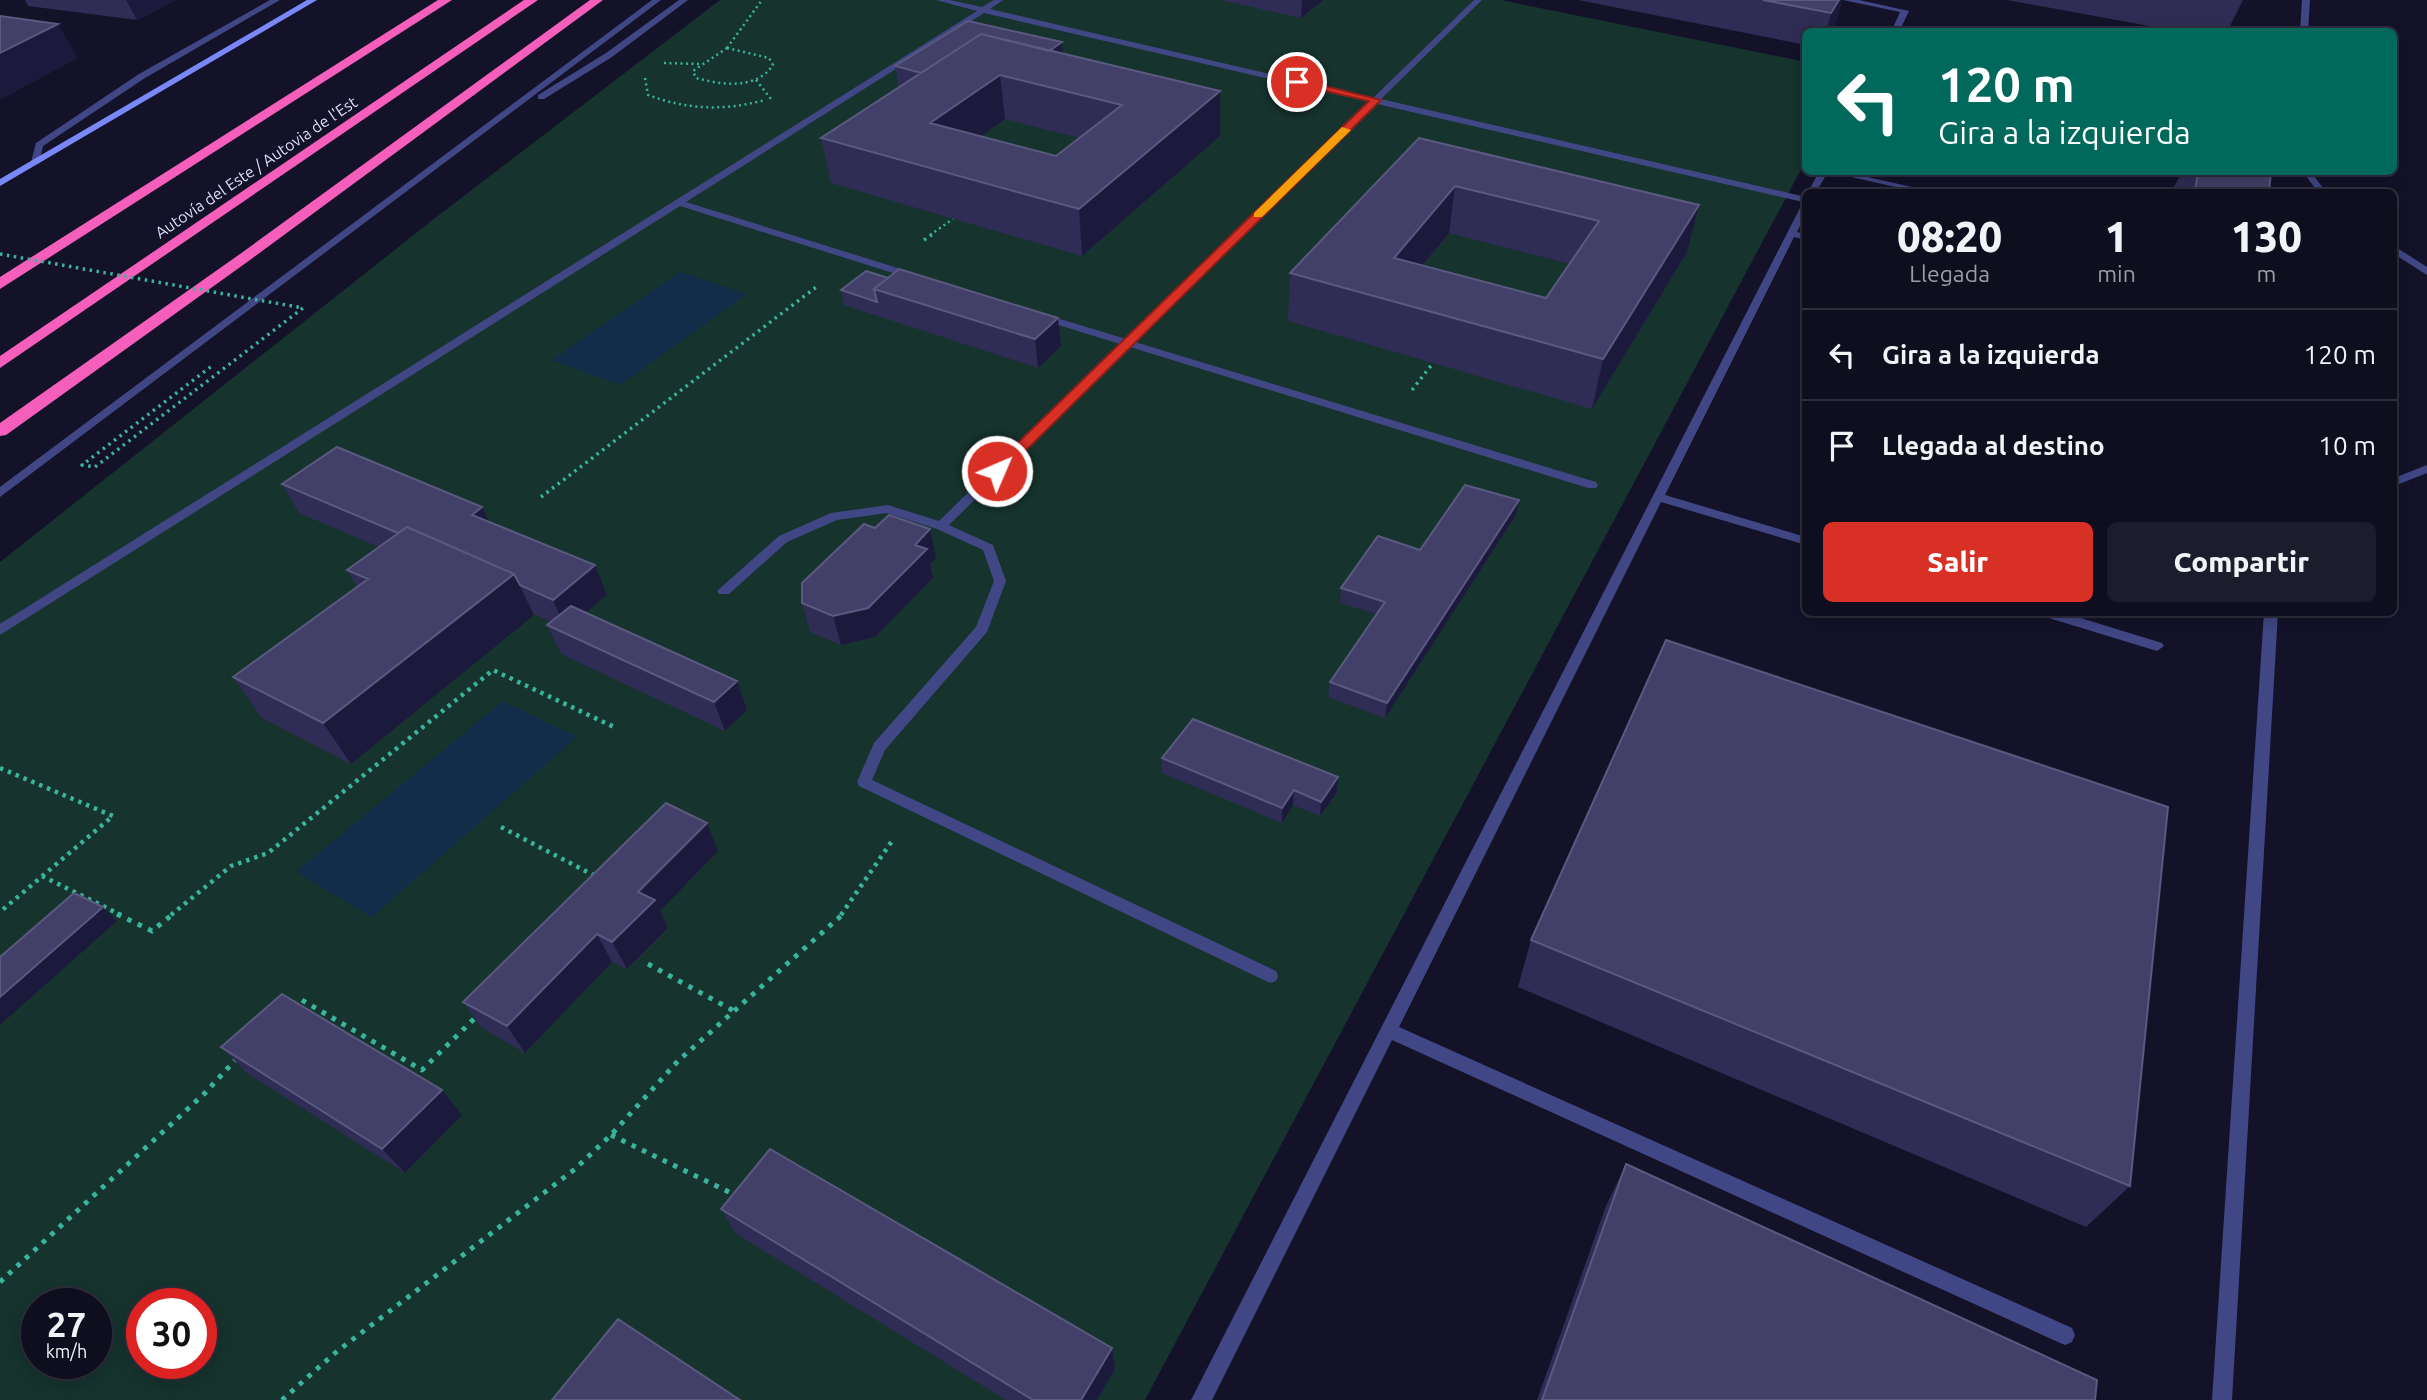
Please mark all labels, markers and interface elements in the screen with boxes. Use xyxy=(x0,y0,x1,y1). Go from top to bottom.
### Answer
pin xyxy=(1267,52,1327,112)
icon: left xyxy=(1823,56,1914,147)
text: 120 m xyxy=(1938,56,2075,111)
icon: arrive xyxy=(1278,63,1316,101)
street label: Autovía del Este / Autovia de l'Est xyxy=(152,92,361,242)
text: Gira a la izquierda xyxy=(1938,114,2191,150)
text: 08:20 xyxy=(1897,213,2002,260)
text: 1 xyxy=(2105,213,2128,260)
text: 130 xyxy=(2231,213,2302,260)
text: Llegada xyxy=(1909,261,1990,286)
text: min xyxy=(2097,261,2136,286)
text: m xyxy=(2256,261,2276,286)
icon: left xyxy=(1823,336,1861,374)
text: Gira a la izquierda xyxy=(1882,340,2100,369)
text: 120 m xyxy=(2304,340,2376,369)
icon: arrive xyxy=(1823,427,1861,465)
text: Llegada al destino xyxy=(1882,431,2105,460)
text: 10 m xyxy=(2318,431,2376,460)
position arrow xyxy=(960,434,1034,508)
button: Salir xyxy=(1823,522,2093,602)
button: Compartir xyxy=(2107,522,2376,602)
speed limit sign: 30 xyxy=(126,1288,217,1379)
text: 27 xyxy=(47,1304,86,1344)
text: km/h xyxy=(46,1341,87,1361)

